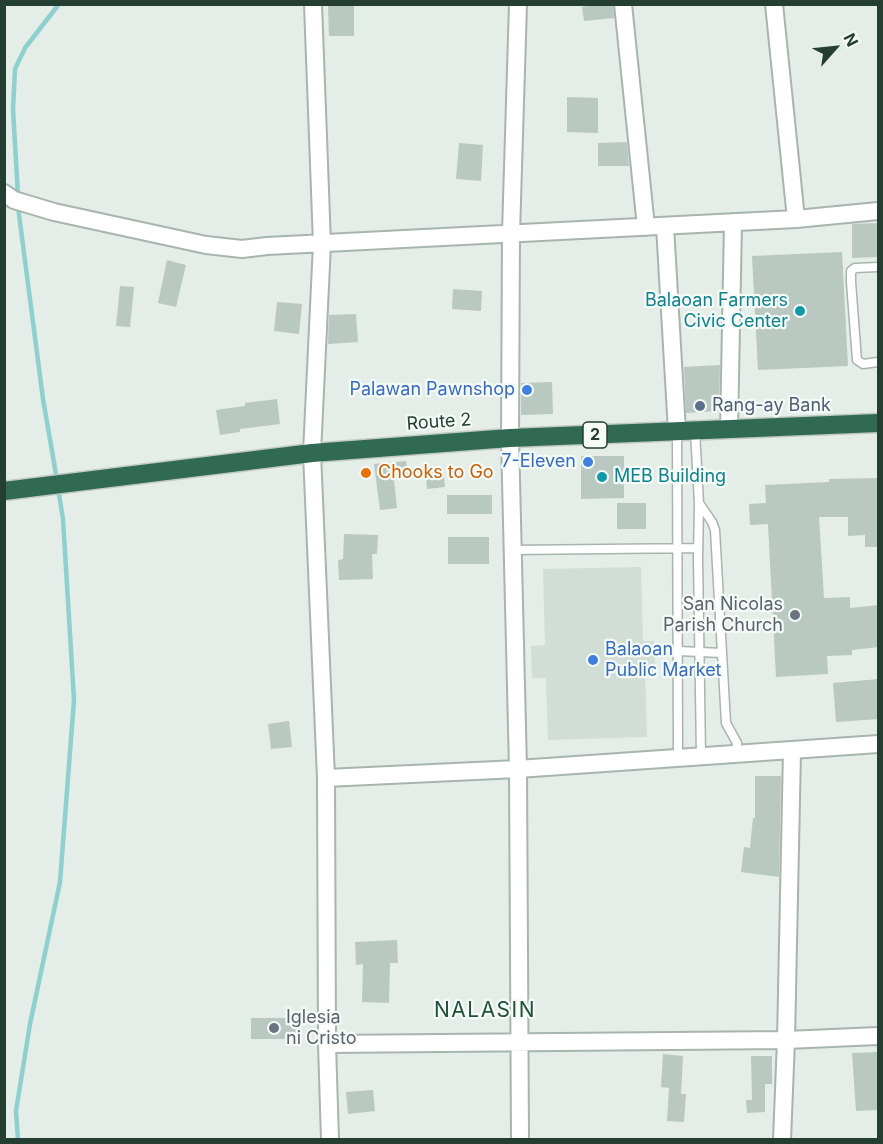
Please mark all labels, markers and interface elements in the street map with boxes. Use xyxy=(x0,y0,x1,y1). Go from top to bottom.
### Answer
north arrow xyxy=(805,18,865,78)
text: N xyxy=(839,30,863,50)
place label: Balaoan Farmers Civic Center xyxy=(645,290,788,332)
marker: Balaoan Farmers Civic Center xyxy=(793,304,807,318)
place label: Palawan Pawnshop xyxy=(349,379,515,401)
marker: Palawan Pawnshop xyxy=(520,383,534,397)
place label: Rang-ay Bank xyxy=(712,395,831,417)
marker: Rang-ay Bank xyxy=(693,399,707,413)
street label: Route 2 xyxy=(406,409,472,435)
road number: 2 xyxy=(583,422,607,448)
place label: 7-Eleven xyxy=(501,451,576,473)
marker: 7-Eleven xyxy=(581,455,595,469)
place label: Chooks to Go xyxy=(378,462,494,484)
marker: Chooks to Go xyxy=(359,466,373,480)
place label: MEB Building xyxy=(614,466,726,488)
marker: MEB Building xyxy=(595,470,609,484)
place label: San Nicolas Parish Church xyxy=(663,594,783,636)
marker: San Nicolas Parish Church xyxy=(788,608,802,622)
place label: Balaoan Public Market xyxy=(605,639,722,682)
marker: Balaoan Public Market xyxy=(586,653,600,667)
district label: NALASIN xyxy=(434,998,536,1024)
place label: Iglesia ni Cristo xyxy=(286,1007,357,1050)
marker: Iglesia ni Cristo xyxy=(267,1021,281,1035)

